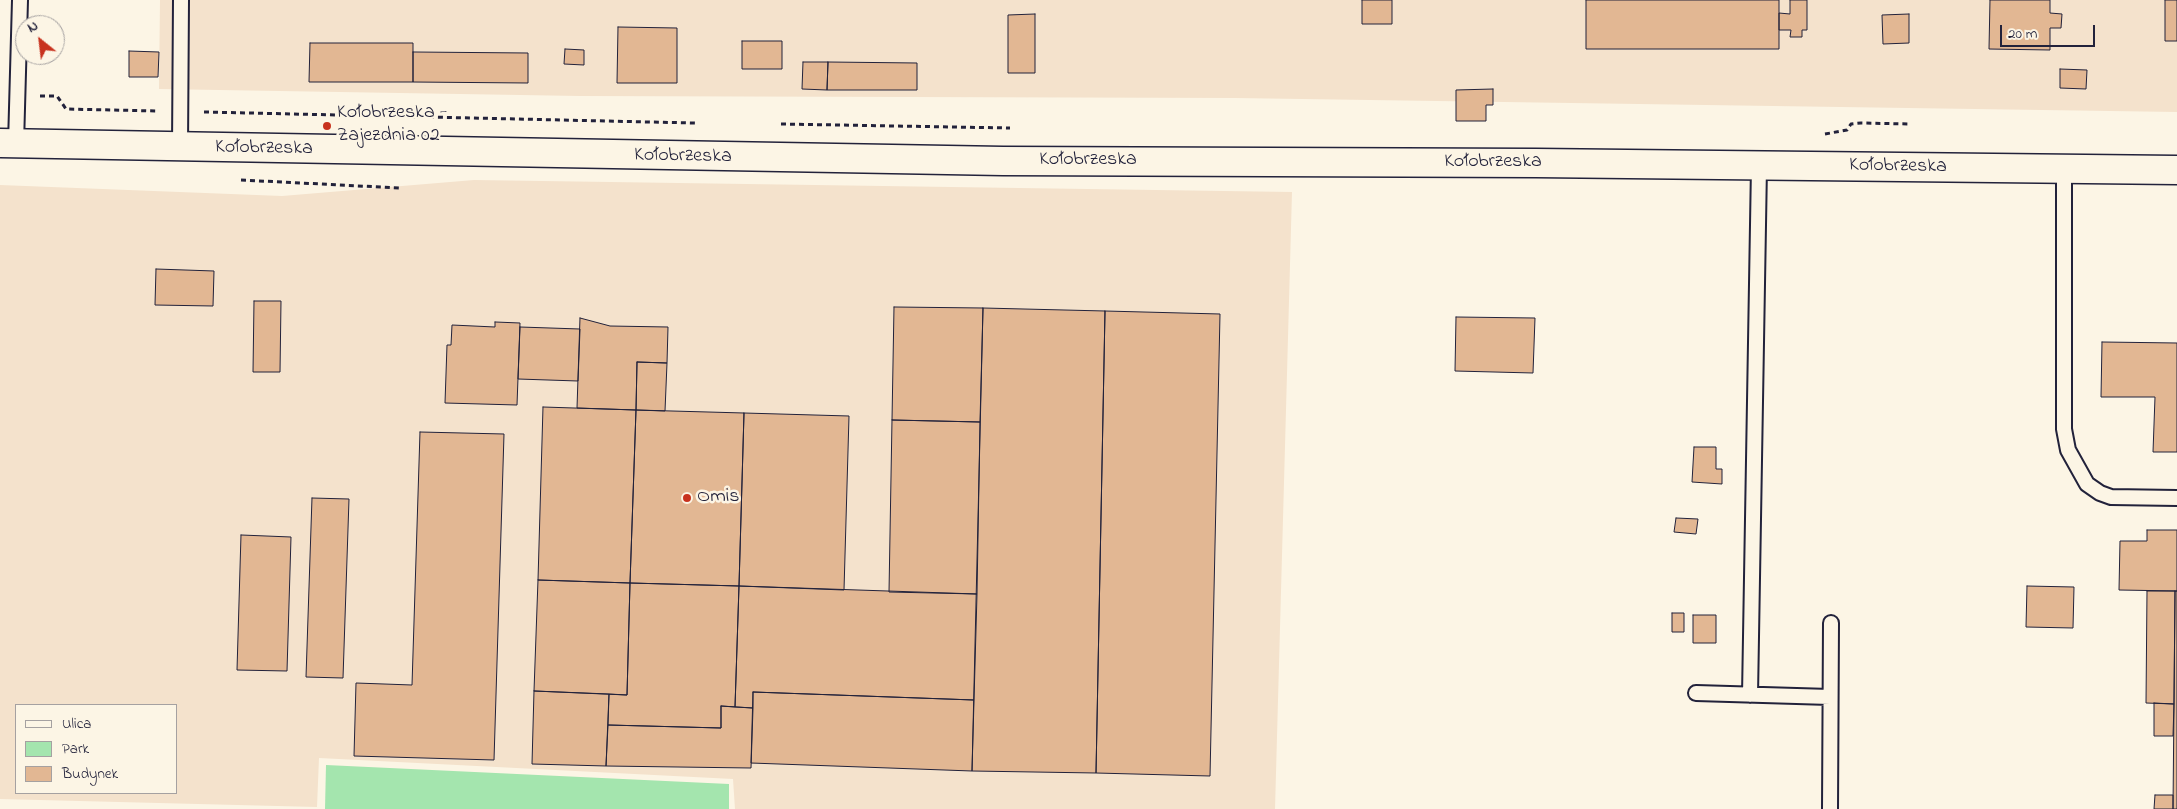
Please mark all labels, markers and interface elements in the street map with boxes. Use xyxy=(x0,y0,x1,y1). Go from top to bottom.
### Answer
north arrow xyxy=(15,15,65,65)
scale bar xyxy=(2002,15,2097,47)
text: N xyxy=(24,16,42,39)
text: 20 m xyxy=(2008,23,2037,45)
place label: Kołobrzeska - Zajezdnia 02 xyxy=(337,102,447,149)
marker: Kołobrzeska - Zajezdnia 02 xyxy=(321,120,333,132)
street label: Kołobrzeska xyxy=(215,136,313,162)
street label: Kołobrzeska xyxy=(634,144,732,170)
street label: Kołobrzeska xyxy=(1039,149,1137,173)
street label: Kołobrzeska xyxy=(1444,151,1542,175)
street label: Kołobrzeska xyxy=(1849,154,1947,180)
place label: Omis xyxy=(697,486,739,510)
marker: Omis xyxy=(681,492,693,504)
legend xyxy=(15,704,178,794)
text: Ulica xyxy=(62,713,91,735)
text: Park xyxy=(62,738,89,760)
text: Budynek xyxy=(62,763,118,785)

